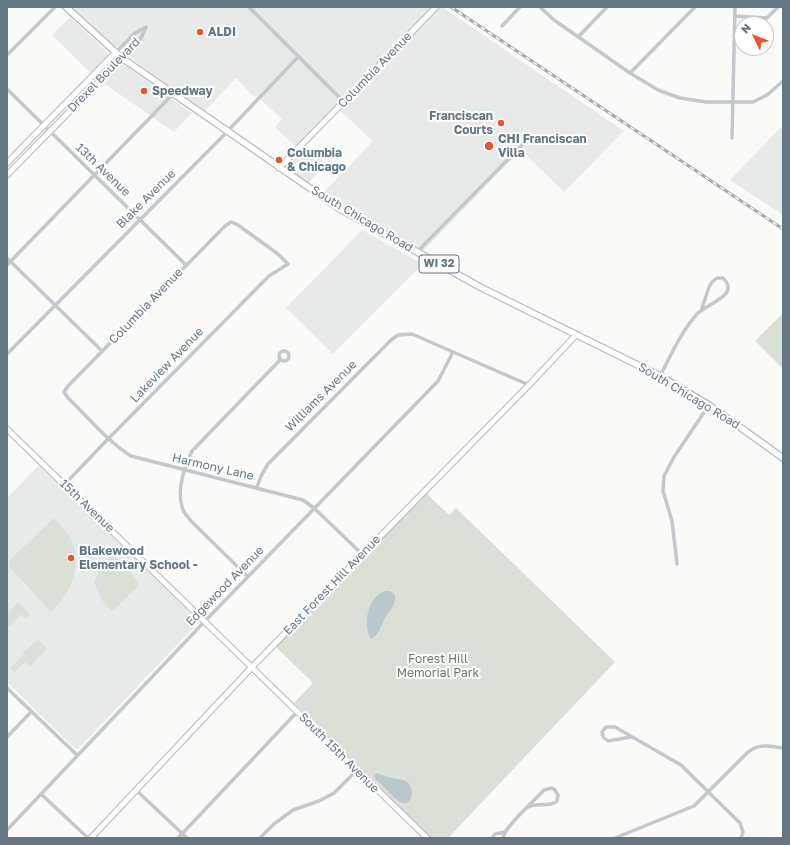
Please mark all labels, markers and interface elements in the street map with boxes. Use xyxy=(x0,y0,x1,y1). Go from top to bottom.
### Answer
north arrow xyxy=(734,16,774,56)
text: N xyxy=(738,21,753,36)
place label: ALDI xyxy=(208,25,236,39)
marker: ALDI xyxy=(195,27,205,37)
street label: Columbia Avenue xyxy=(335,29,415,111)
street label: Drexel Boulevard xyxy=(65,35,143,115)
place label: Speedway xyxy=(152,84,213,98)
marker: Speedway xyxy=(139,86,149,96)
place label: Franciscan Courts xyxy=(429,109,493,137)
marker: Franciscan Courts xyxy=(496,118,506,128)
place label: CHI Franciscan Villa xyxy=(498,132,587,160)
street label: 13th Avenue xyxy=(73,140,133,200)
marker: CHI Franciscan Villa xyxy=(483,140,495,152)
place label: Columbia & Chicago xyxy=(287,146,346,174)
marker: Columbia & Chicago xyxy=(274,155,284,165)
street label: Blake Avenue xyxy=(114,167,178,231)
street label: South Chicago Road xyxy=(308,183,416,255)
road number: WI 32 xyxy=(419,255,459,273)
street label: Columbia Avenue xyxy=(106,265,186,347)
street label: Lakeview Avenue xyxy=(127,324,207,406)
street label: Williams Avenue xyxy=(282,357,360,435)
street label: South Chicago Road xyxy=(635,360,743,432)
street label: Harmony Lane xyxy=(171,451,255,483)
street label: 15th Avenue xyxy=(57,476,117,536)
street label: East Forest Hill Avenue xyxy=(280,532,384,638)
street label: Edgewood Avenue xyxy=(183,543,267,629)
place label: Blakewood Elementary School - xyxy=(79,544,197,572)
marker: Blakewood Elementary School - xyxy=(66,553,76,563)
park label: Forest Hill Memorial Park xyxy=(397,652,479,680)
street label: South 15th Avenue xyxy=(296,710,382,796)

